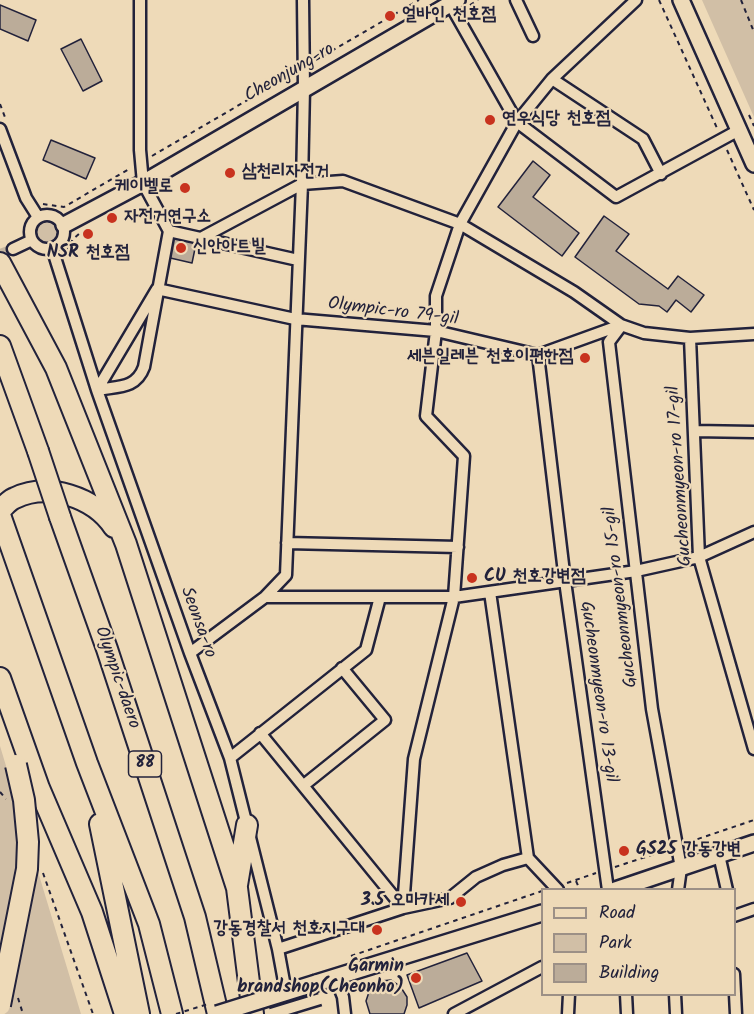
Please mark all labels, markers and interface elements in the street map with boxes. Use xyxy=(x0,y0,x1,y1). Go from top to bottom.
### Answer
place label: 얼바인 천호점 xyxy=(402,5,496,27)
marker: 얼바인 천호점 xyxy=(383,9,397,23)
street label: Cheonjung-ro xyxy=(241,40,339,108)
place label: 연우식당 천호점 xyxy=(502,109,610,131)
marker: 연우식당 천호점 xyxy=(483,113,497,127)
place label: 삼천리자전거 xyxy=(242,162,329,184)
marker: 삼천리자전거 xyxy=(223,166,237,180)
place label: 케이벨로 xyxy=(115,177,173,199)
marker: 케이벨로 xyxy=(178,181,192,195)
place label: 자전거연구소 xyxy=(124,207,211,229)
marker: 자전거연구소 xyxy=(105,211,119,225)
marker: NSR 천호점 xyxy=(81,227,95,241)
place label: 신안아트빌 xyxy=(193,237,265,259)
marker: 신안아트빌 xyxy=(174,241,188,255)
place label: NSR 천호점 xyxy=(47,243,129,265)
street label: Olympic-ro 79-gil xyxy=(327,294,459,332)
place label: 세븐일레븐 천호이편한점 xyxy=(407,347,573,369)
marker: 세븐일레븐 천호이편한점 xyxy=(578,351,592,365)
street label: Gucheonmyeon-ro 17-gil xyxy=(664,385,698,567)
street label: Gucheonmyeon-ro 15-gil xyxy=(600,505,644,689)
place label: CU 천호강변점 xyxy=(484,567,585,589)
marker: CU 천호강변점 xyxy=(465,571,479,585)
street label: Seonsa-ro xyxy=(174,585,220,661)
street label: Gucheonmyeon-ro 13-gil xyxy=(574,600,620,784)
street label: Olympic-daero xyxy=(88,624,144,732)
road number: 88 xyxy=(128,751,162,777)
place label: GS25 강동강변 xyxy=(636,840,741,862)
marker: GS25 강동강변 xyxy=(617,844,631,858)
legend xyxy=(541,888,736,996)
place label: 3.5 오마카세 xyxy=(361,891,449,913)
marker: 3.5 오마카세 xyxy=(454,895,468,909)
text: Road xyxy=(599,899,635,928)
place label: 강동경찰서 천호지구대 xyxy=(213,919,365,941)
marker: 강동경찰서 천호지구대 xyxy=(370,923,384,937)
text: Park xyxy=(599,929,632,958)
place label: Garmin brandshop(Cheonho) xyxy=(237,957,404,1000)
text: Building xyxy=(599,959,659,988)
marker: Garmin brandshop(Cheonho) xyxy=(409,971,423,985)

